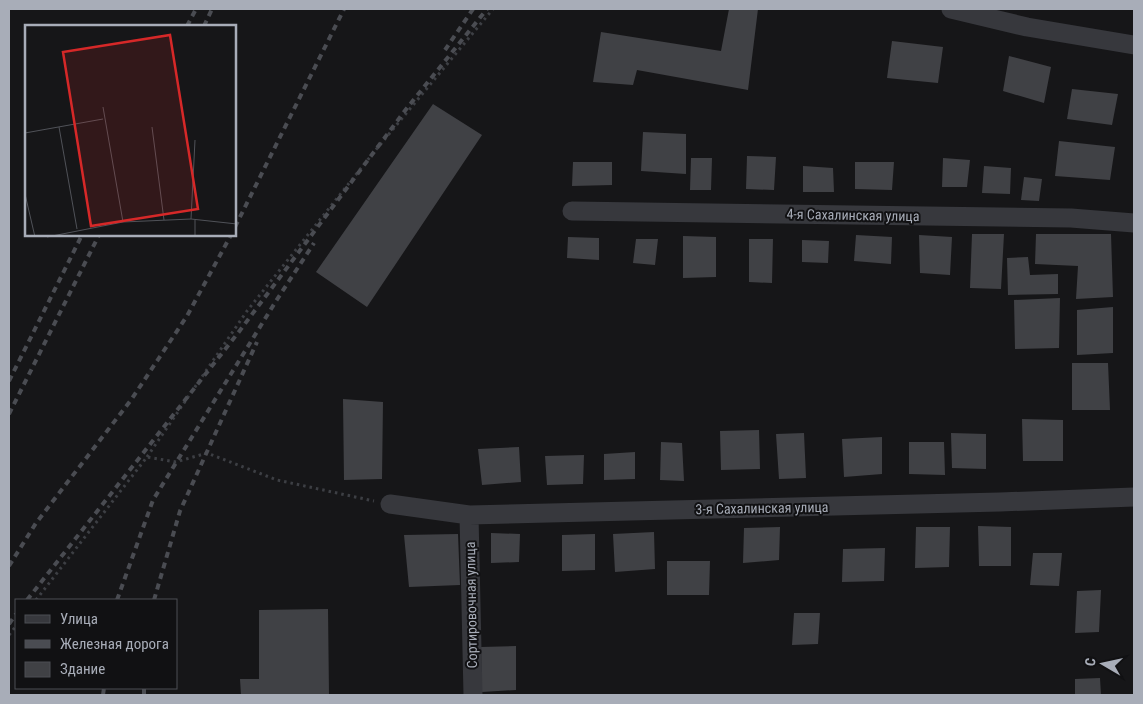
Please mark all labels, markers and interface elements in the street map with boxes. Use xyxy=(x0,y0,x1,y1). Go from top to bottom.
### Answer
inset map xyxy=(25,25,236,236)
street label: 4-я Сахалинская улица xyxy=(786,206,920,224)
street label: 3-я Сахалинская улица xyxy=(695,499,829,517)
street label: Сортировочная улица xyxy=(462,541,480,669)
legend xyxy=(15,599,178,689)
text: Улица xyxy=(60,610,98,628)
text: Железная дорога xyxy=(60,635,169,653)
north arrow xyxy=(1078,639,1128,689)
text: С xyxy=(1082,657,1099,667)
text: Здание xyxy=(60,660,105,678)

